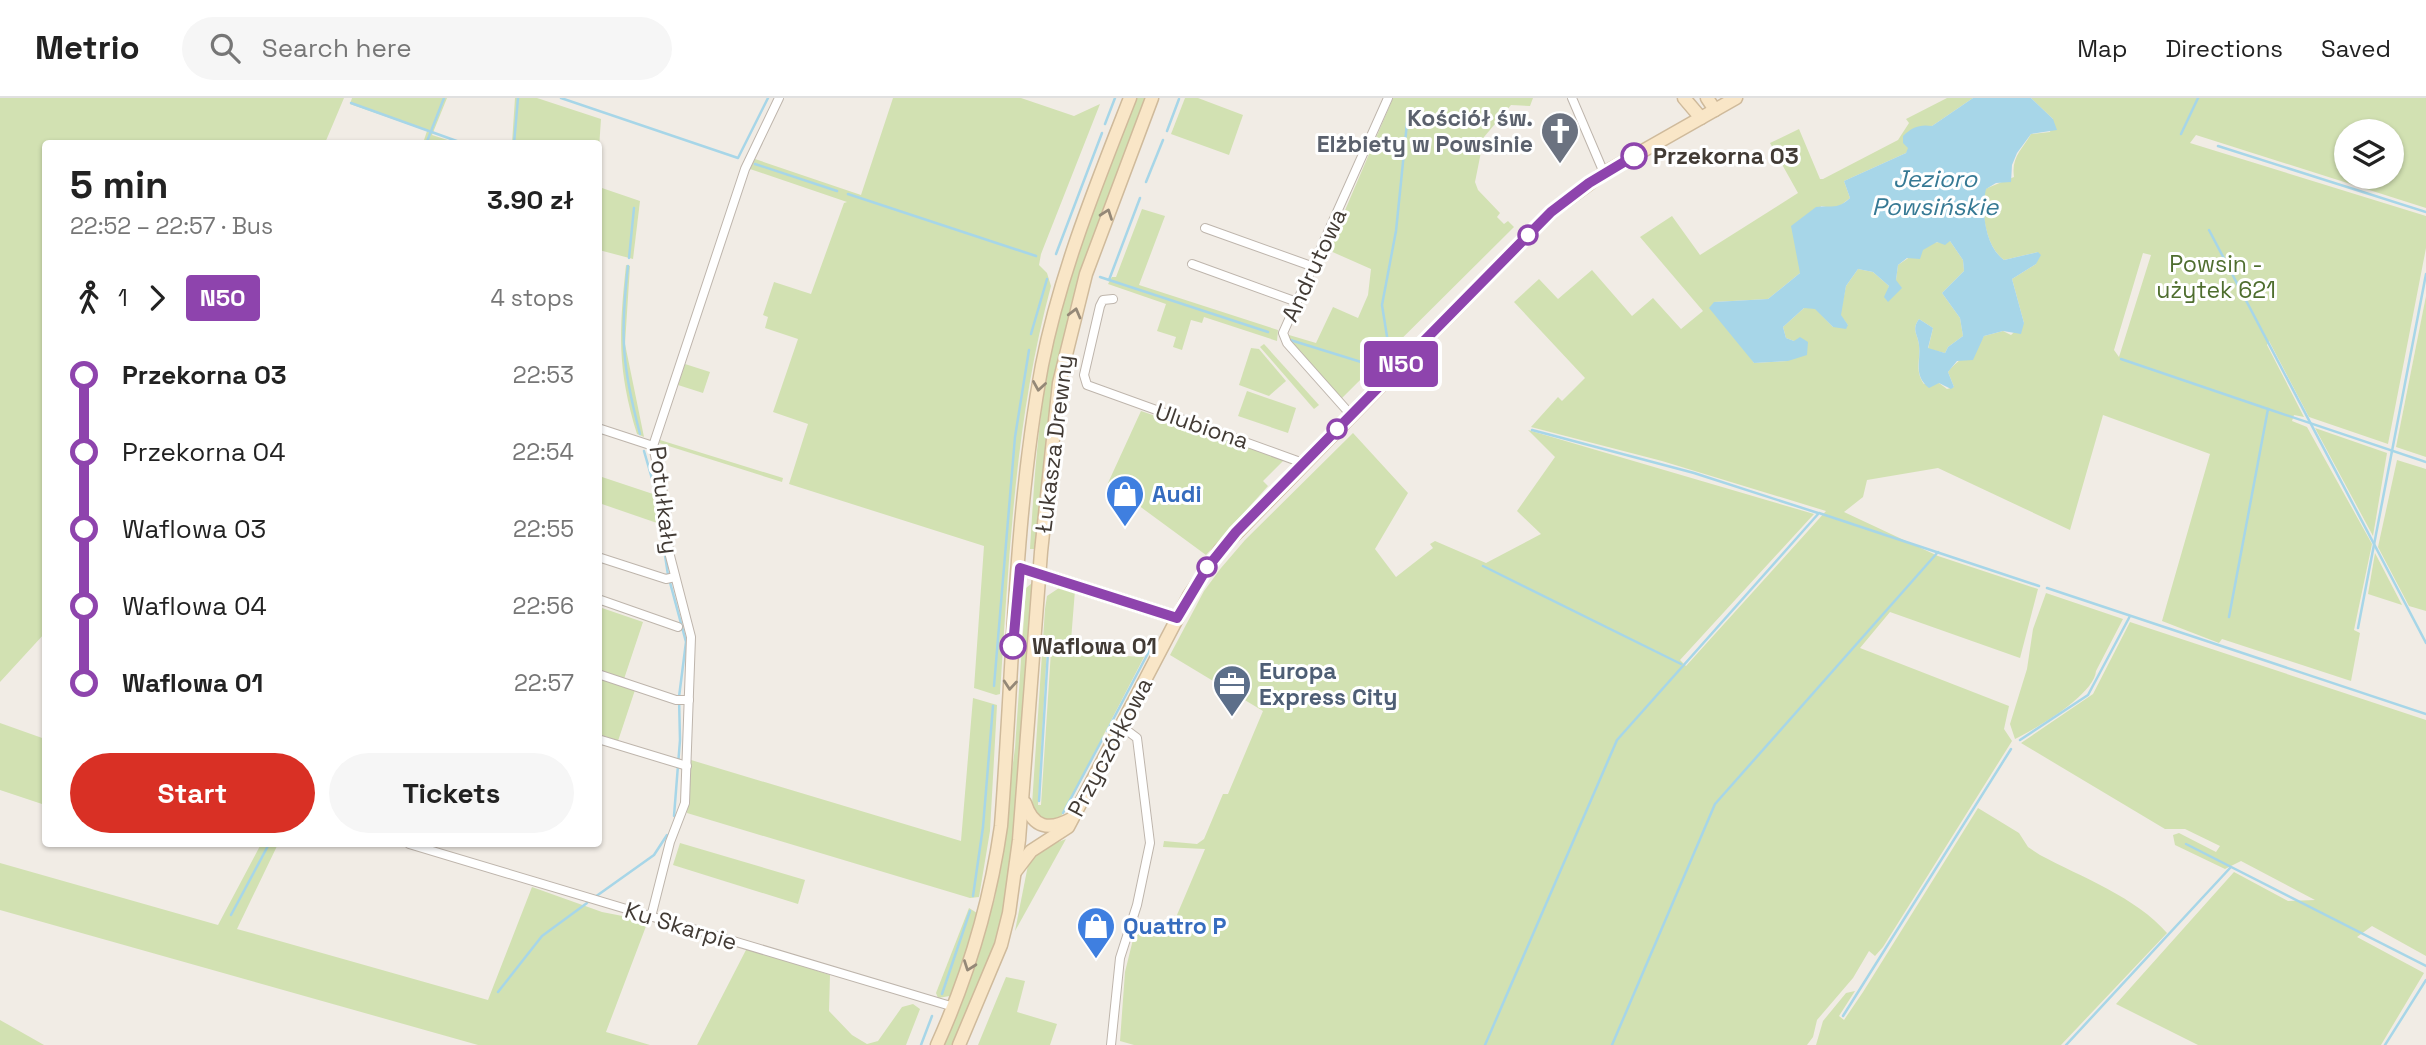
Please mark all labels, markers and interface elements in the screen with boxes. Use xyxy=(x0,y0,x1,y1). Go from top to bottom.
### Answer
search box xyxy=(182,17,672,80)
text: Metrio xyxy=(35,27,140,69)
icon: search xyxy=(206,29,244,67)
text: Search here xyxy=(262,31,412,65)
text: Map xyxy=(2077,33,2127,64)
text: Directions xyxy=(2165,33,2283,64)
text: Saved xyxy=(2321,33,2391,64)
place label: Kościół św. Elżbiety w Powsinie xyxy=(1317,103,1533,159)
church icon: Kościół św. Elżbiety w Powsinie xyxy=(1539,110,1581,165)
map controls xyxy=(2334,119,2404,189)
button: layers xyxy=(2334,119,2404,189)
place label: Przekorna 03 xyxy=(1653,141,1799,171)
marker: Przekorna 03 xyxy=(1621,143,1647,169)
text: 5 min xyxy=(70,161,168,209)
water label: Jezioro Powsińskie xyxy=(1872,163,1999,222)
text: 3.90 zł xyxy=(487,183,574,217)
street label: Andrutowa xyxy=(1275,203,1353,327)
one-way arrow xyxy=(1099,208,1113,221)
text: 22:52 – 22:57 · Bus xyxy=(70,211,273,241)
unlabelled marker xyxy=(1518,225,1538,245)
park label: Powsin - użytek 621 xyxy=(2156,249,2276,305)
icon: walk xyxy=(70,279,108,317)
icon: forward xyxy=(138,279,176,317)
text: N50 xyxy=(200,282,246,313)
text: 1 xyxy=(118,283,128,313)
text: 4 stops xyxy=(491,283,574,313)
one-way arrow xyxy=(1067,307,1081,319)
line badge: N50 xyxy=(1361,341,1441,387)
text: N50 xyxy=(1378,348,1424,379)
street label: Łukasza Drewny xyxy=(1028,353,1080,535)
text: Przekorna 03 xyxy=(122,358,287,392)
text: 22:53 xyxy=(513,360,574,390)
one-way arrow xyxy=(1032,381,1047,392)
street label: Ulubiona xyxy=(1151,396,1253,456)
unlabelled marker xyxy=(1327,419,1347,439)
text: Przekorna 04 xyxy=(122,435,286,469)
text: 22:54 xyxy=(512,437,574,467)
street label: Potułkały xyxy=(643,445,685,555)
shop icon: Audi xyxy=(1104,473,1146,528)
place label: Audi xyxy=(1152,479,1202,509)
text: Waflowa 03 xyxy=(122,512,266,546)
text: 22:55 xyxy=(513,514,574,544)
unlabelled marker xyxy=(1197,557,1217,577)
text: Waflowa 04 xyxy=(122,589,267,623)
text: 22:56 xyxy=(513,591,574,621)
place label: Waflowa 01 xyxy=(1032,631,1157,661)
marker: Waflowa 01 xyxy=(1000,633,1026,659)
place label: Europa Express City xyxy=(1259,656,1398,712)
office icon: Europa Express City xyxy=(1211,663,1253,718)
text: Waflowa 01 xyxy=(122,666,263,700)
text: 22:57 xyxy=(514,668,574,698)
street label: Przyczółkowa xyxy=(1061,672,1159,822)
one-way arrow xyxy=(1003,679,1018,690)
button: Start xyxy=(70,753,315,833)
button: Tickets xyxy=(329,753,574,833)
street label: Ku Skarpie xyxy=(621,895,741,957)
shop icon: Quattro P xyxy=(1075,905,1117,960)
place label: Quattro P xyxy=(1123,911,1227,941)
one-way arrow xyxy=(963,960,977,972)

